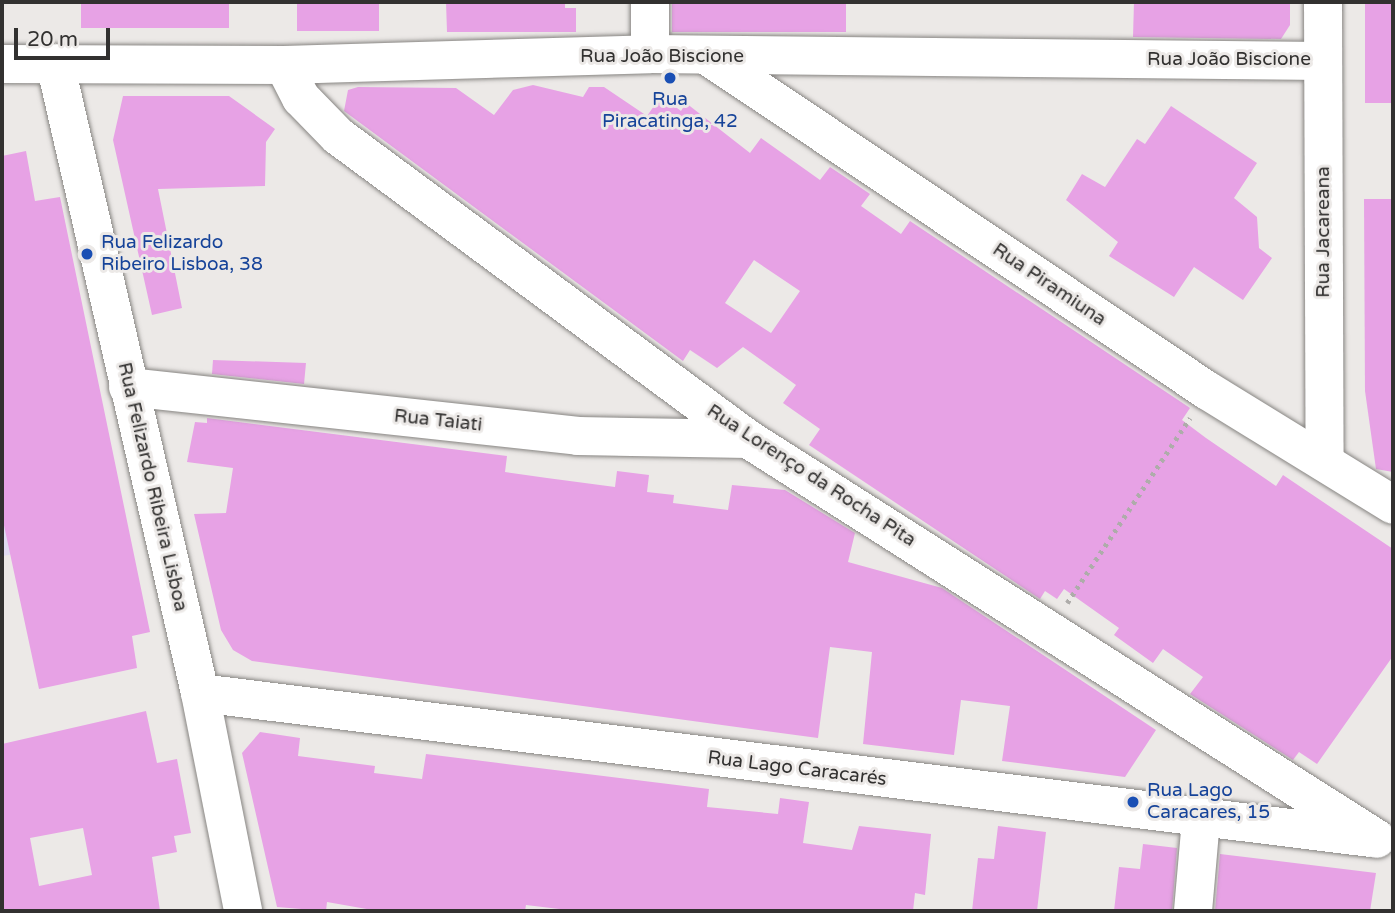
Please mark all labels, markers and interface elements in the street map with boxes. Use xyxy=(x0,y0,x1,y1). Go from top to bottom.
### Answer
scale bar xyxy=(18,14,114,58)
text: 20 m xyxy=(27,27,78,52)
street label: Rua João Biscione xyxy=(580,46,744,68)
street label: Rua João Biscione xyxy=(1147,49,1311,71)
marker: Rua Piracatinga, 42 xyxy=(662,70,678,86)
place label: Rua Piracatinga, 42 xyxy=(602,89,738,133)
street label: Rua Jacareana xyxy=(1313,166,1335,298)
place label: Rua Felizardo Ribeiro Lisboa, 38 xyxy=(101,232,263,276)
street label: Rua Piramiuna xyxy=(988,239,1110,331)
marker: Rua Felizardo Ribeiro Lisboa, 38 xyxy=(79,246,95,262)
street label: Rua Felizardo Ribeira Lisboa xyxy=(112,360,192,614)
street label: Rua Lorenço da Rocha Pita xyxy=(702,400,920,552)
street label: Rua Taiati xyxy=(393,405,483,437)
street label: Rua Lago Caracarés xyxy=(706,747,888,791)
place label: Rua Lago Caracares, 15 xyxy=(1147,780,1270,824)
marker: Rua Lago Caracares, 15 xyxy=(1125,794,1141,810)

